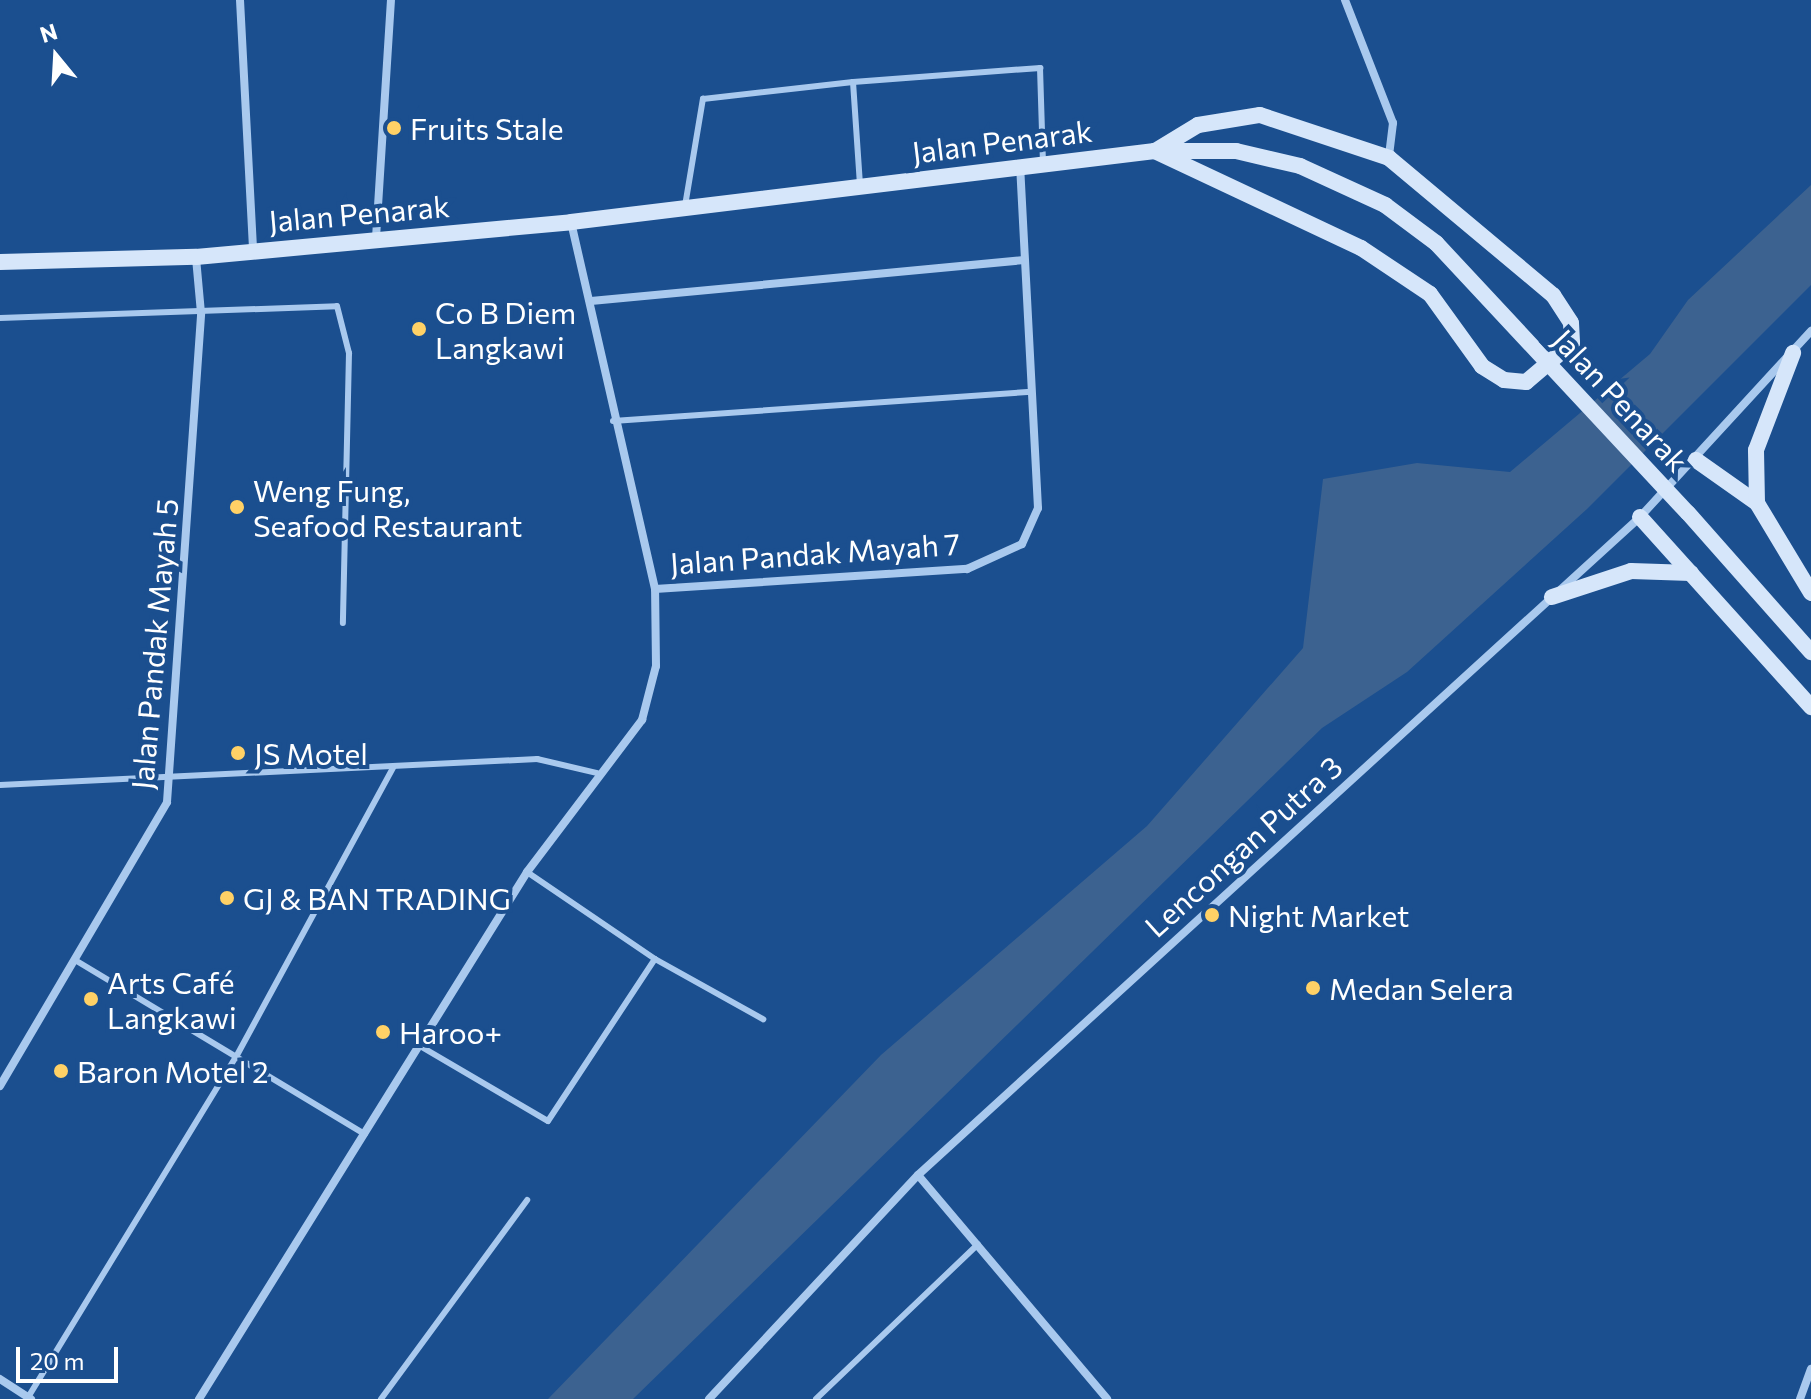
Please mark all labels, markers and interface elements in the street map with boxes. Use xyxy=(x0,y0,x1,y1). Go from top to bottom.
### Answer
north arrow xyxy=(16,16,96,96)
text: N xyxy=(36,17,60,48)
place label: Fruits Stale xyxy=(410,110,564,146)
street label: Jalan Penarak xyxy=(910,112,1094,170)
marker: Fruits Stale xyxy=(385,119,403,137)
street label: Jalan Penarak xyxy=(267,187,451,239)
place label: Co B Diem Langkawi xyxy=(435,294,576,364)
marker: Co B Diem Langkawi xyxy=(410,320,428,338)
street label: Jalan Penarak xyxy=(1546,321,1696,479)
place label: Weng Fung, Seafood Restaurant xyxy=(253,472,522,542)
street label: Jalan Pandak Mayah 5 xyxy=(123,497,185,791)
marker: Weng Fung, Seafood Restaurant xyxy=(228,498,246,516)
street label: Jalan Pandak Mayah 7 xyxy=(669,525,961,581)
place label: JS Motel xyxy=(254,735,368,771)
marker: JS Motel xyxy=(229,744,247,762)
street label: Lencongan Putra 3 xyxy=(1137,748,1349,944)
place label: GJ & BAN TRADING xyxy=(243,880,511,916)
marker: GJ & BAN TRADING xyxy=(218,889,236,907)
place label: Night Market xyxy=(1228,897,1409,933)
marker: Night Market xyxy=(1203,906,1221,924)
place label: Arts Café Langkawi xyxy=(107,964,237,1034)
place label: Medan Selera xyxy=(1329,970,1514,1006)
marker: Medan Selera xyxy=(1304,979,1322,997)
marker: Arts Café Langkawi xyxy=(82,990,100,1008)
place label: Haroo+ xyxy=(399,1014,502,1050)
marker: Haroo+ xyxy=(374,1023,392,1041)
place label: Baron Motel 2 xyxy=(77,1053,269,1089)
marker: Baron Motel 2 xyxy=(52,1062,70,1080)
scale bar xyxy=(20,1331,122,1381)
text: 20 m xyxy=(30,1346,84,1375)

